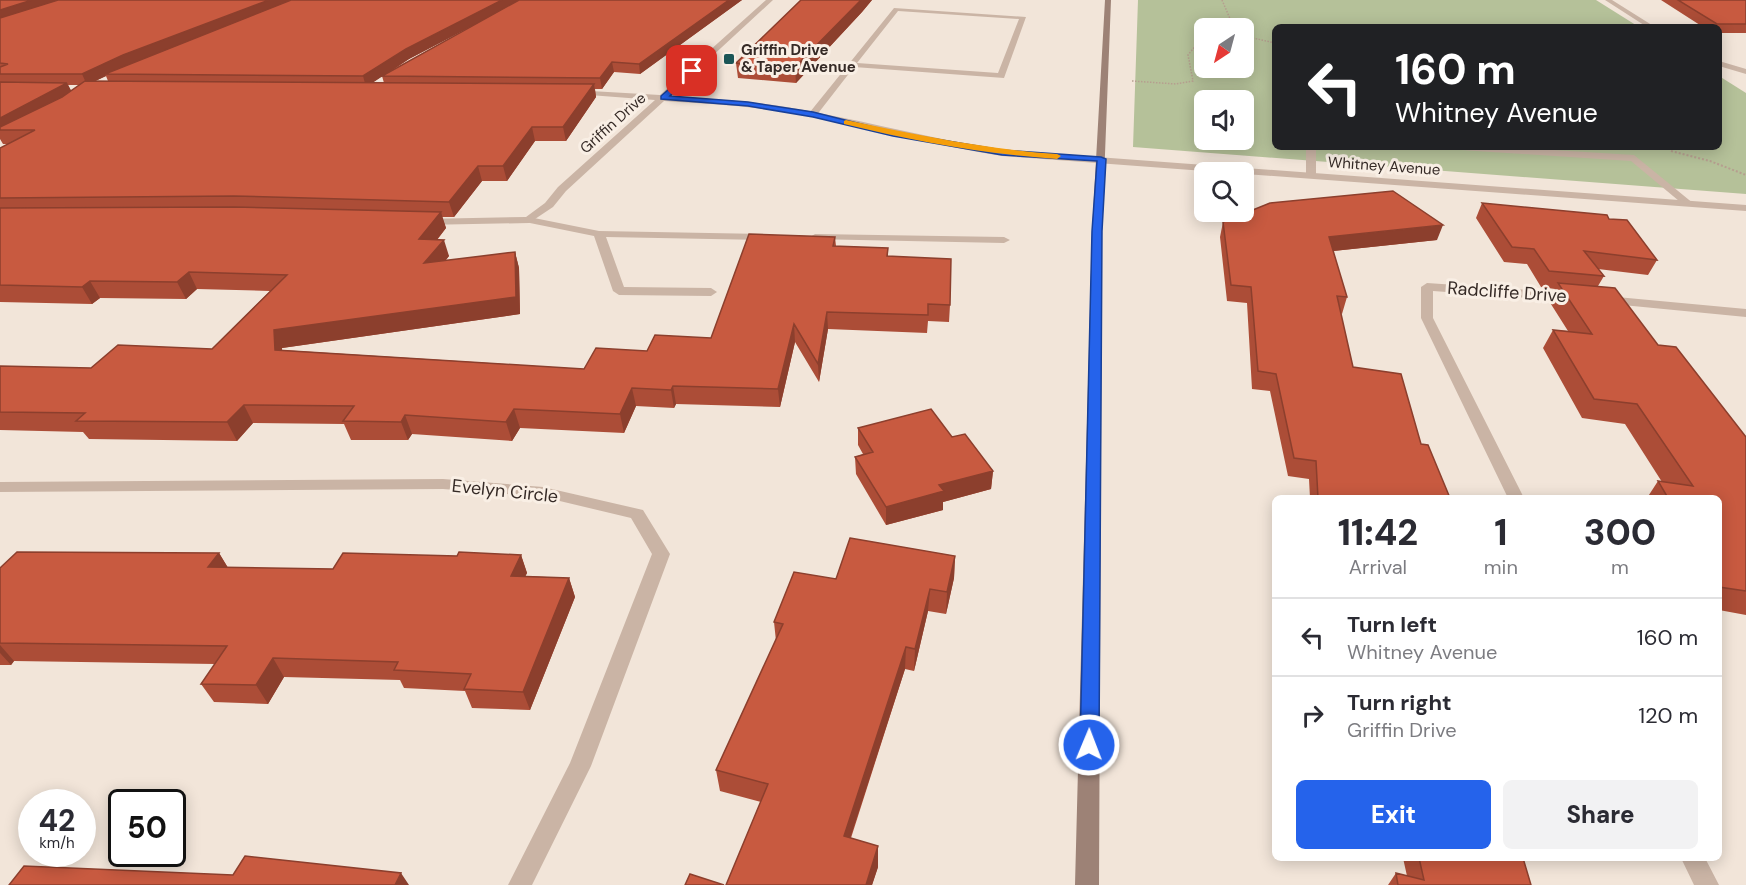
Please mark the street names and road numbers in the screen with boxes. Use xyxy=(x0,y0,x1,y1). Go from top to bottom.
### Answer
street label: Griffin Drive xyxy=(576,88,650,158)
street label: Whitney Avenue xyxy=(1327,152,1441,180)
street label: Radcliffe Drive xyxy=(1446,276,1568,308)
street label: Evelyn Circle xyxy=(451,473,559,509)

